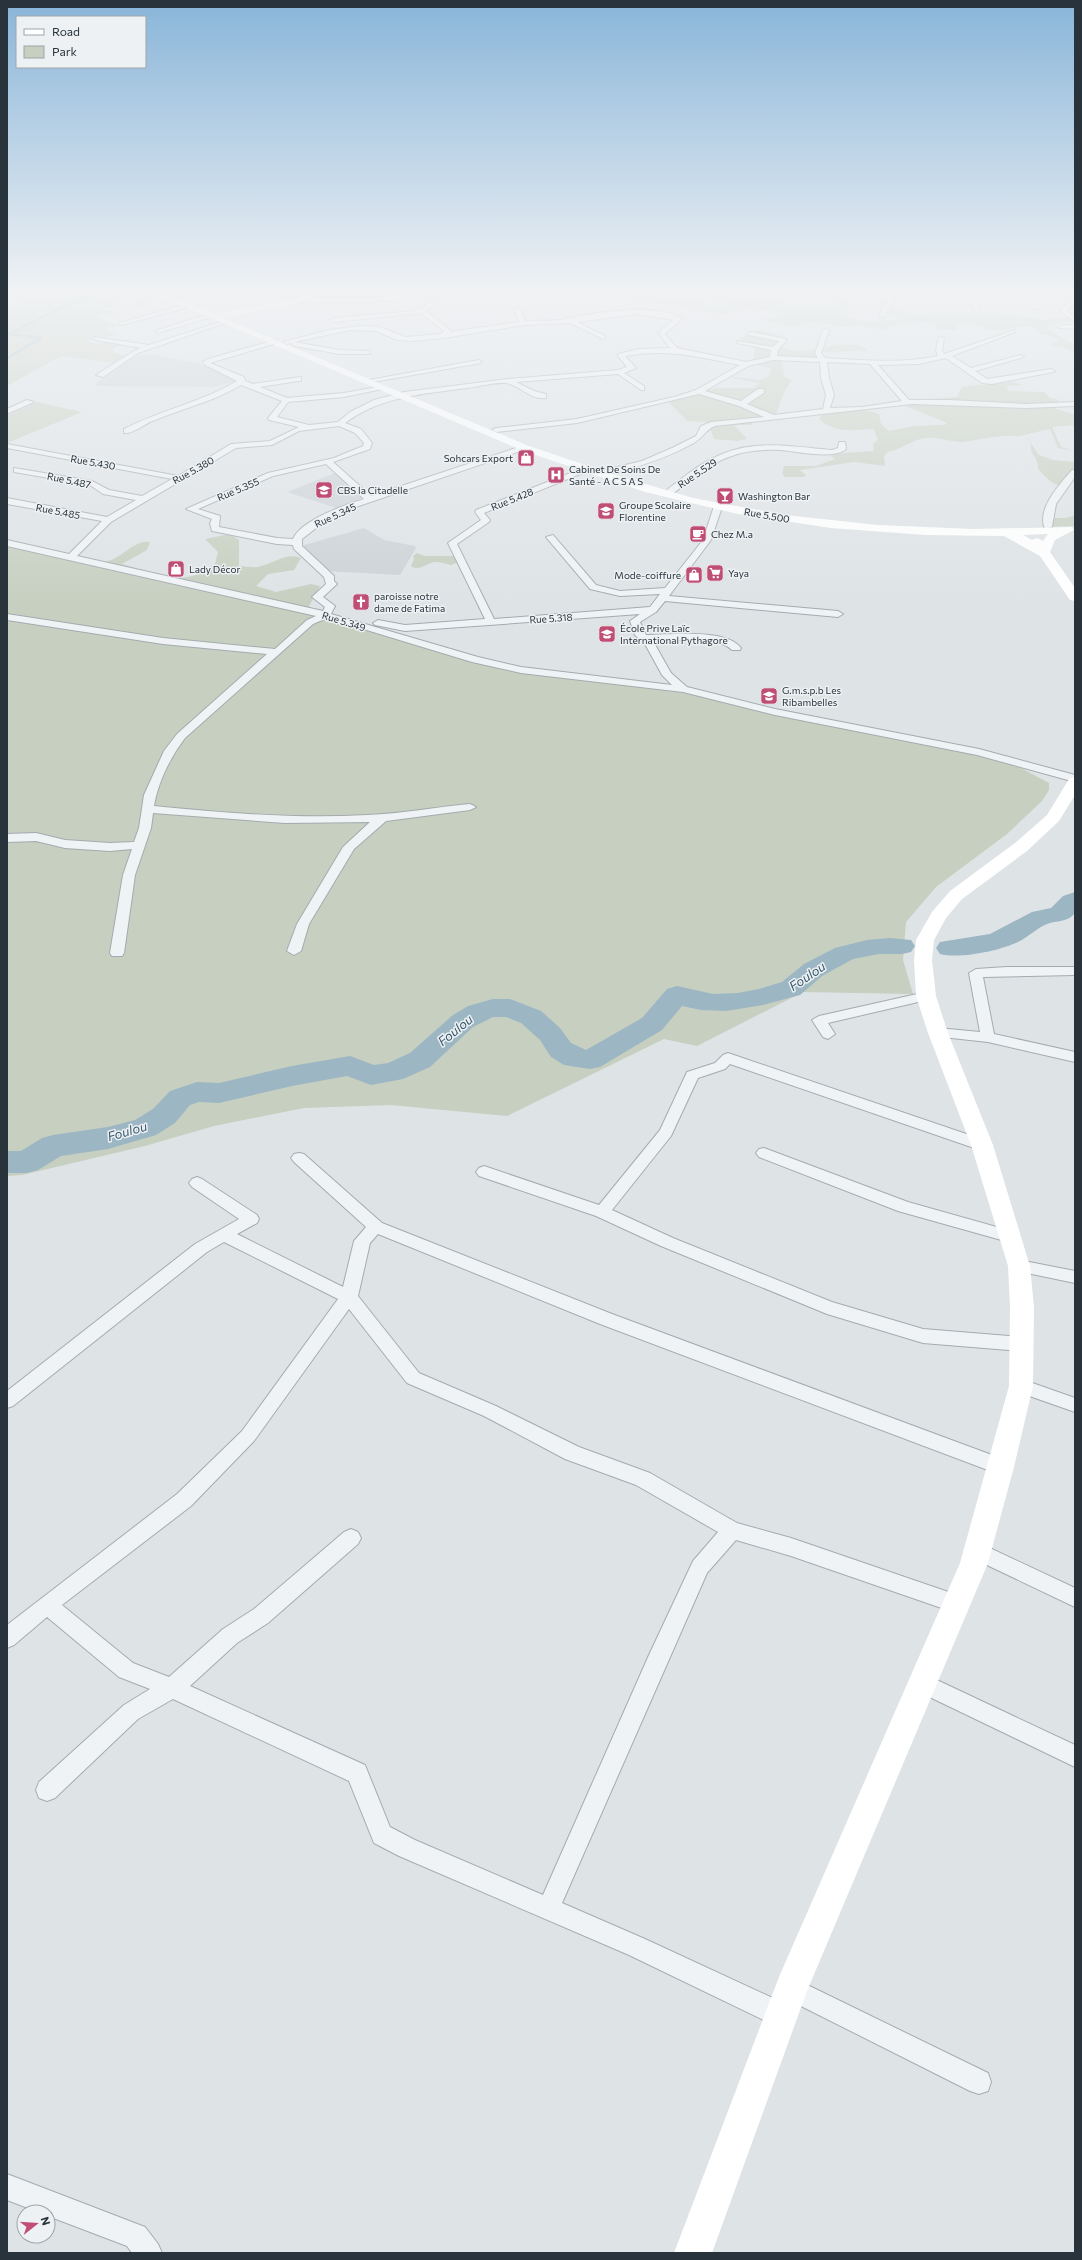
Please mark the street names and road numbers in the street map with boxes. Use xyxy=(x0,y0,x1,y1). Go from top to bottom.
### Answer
street label: Rue 5.430 xyxy=(70,452,116,472)
street label: Rue 5.380 xyxy=(170,454,216,486)
street label: Rue 5.529 xyxy=(675,456,719,490)
street label: Rue 5.487 xyxy=(46,470,92,490)
street label: Rue 5.355 xyxy=(215,475,261,503)
street label: Rue 5.428 xyxy=(489,485,535,513)
street label: Rue 5.345 xyxy=(312,500,358,530)
street label: Rue 5.485 xyxy=(35,501,81,521)
street label: Rue 5.500 xyxy=(743,505,791,525)
street label: Rue 5.349 xyxy=(321,609,367,633)
street label: Rue 5.318 xyxy=(529,611,573,625)

